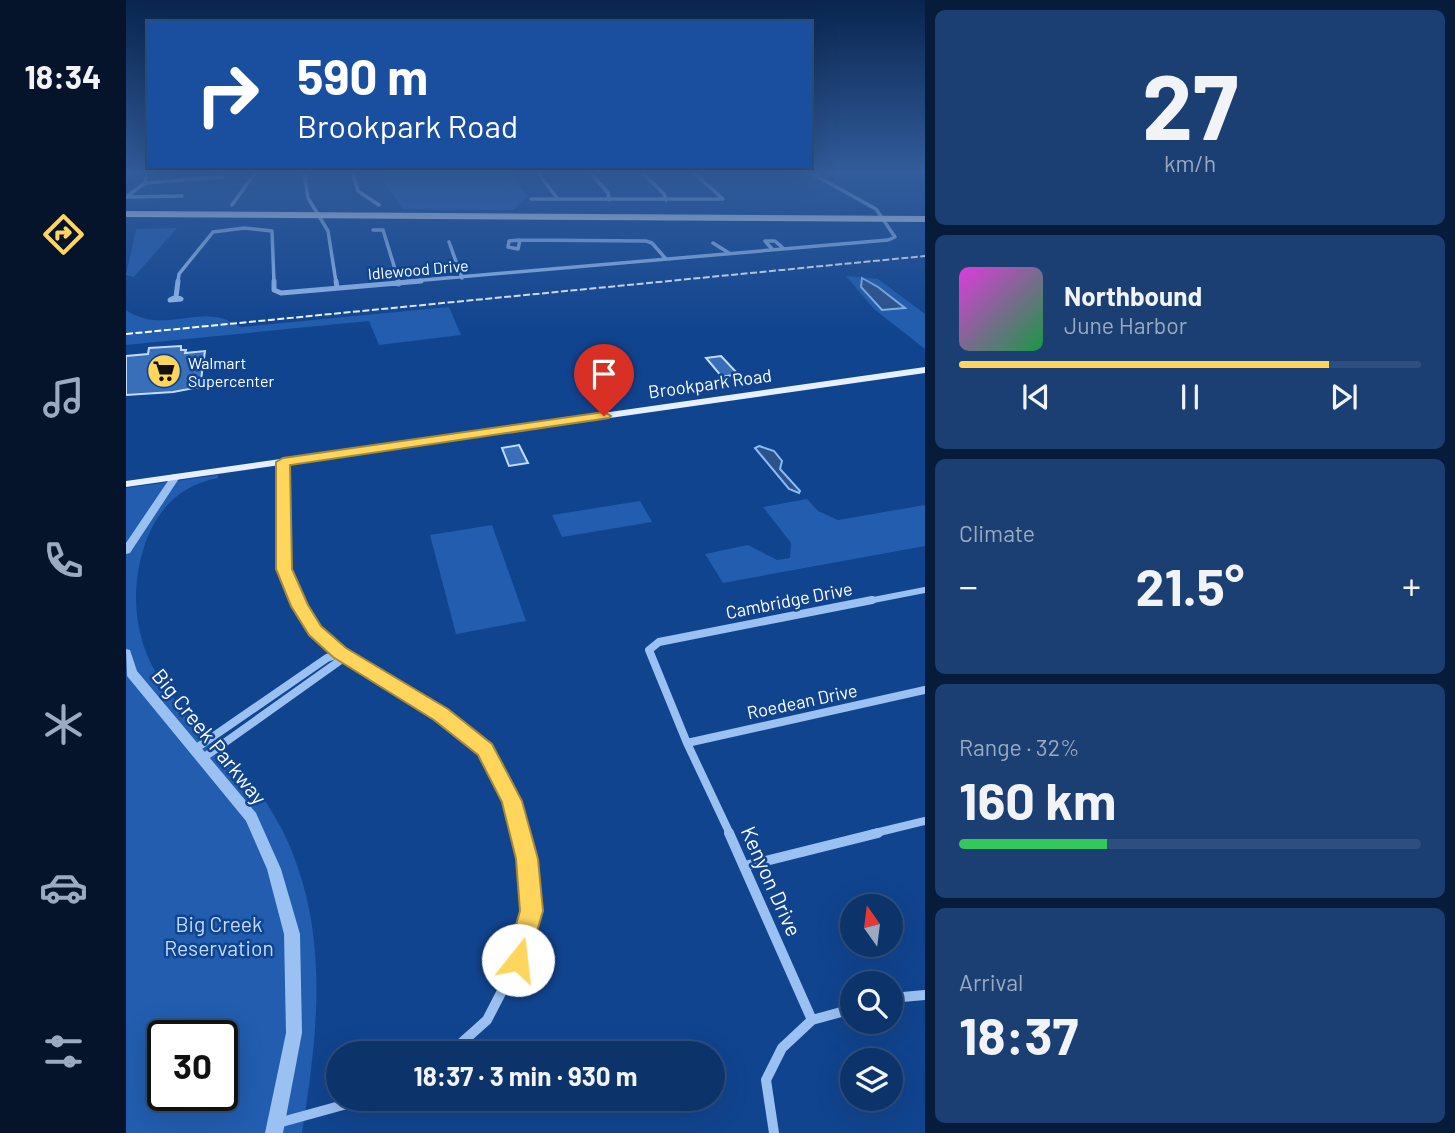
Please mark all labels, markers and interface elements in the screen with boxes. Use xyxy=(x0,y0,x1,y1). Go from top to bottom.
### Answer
text: 590 m xyxy=(297,46,428,105)
icon: right xyxy=(182,49,273,140)
text: 27 xyxy=(1142,49,1238,158)
text: 18:34 xyxy=(25,57,101,95)
text: Brookpark Road xyxy=(297,106,518,144)
text: km/h xyxy=(1164,149,1216,177)
icon: directions xyxy=(39,210,88,259)
street label: Idlewood Drive xyxy=(367,255,469,283)
text: Northbound xyxy=(1064,280,1202,311)
text: June Harbor xyxy=(1064,311,1187,339)
pin xyxy=(574,344,634,416)
supermarket icon: Walmart Supercenter xyxy=(145,352,183,390)
place label: Walmart Supercenter xyxy=(188,353,274,390)
icon: arrive xyxy=(585,355,623,393)
street label: Brookpark Road xyxy=(647,363,773,403)
icon: music xyxy=(39,373,88,422)
icon: previous xyxy=(1017,378,1055,416)
icon: pause xyxy=(1171,378,1209,416)
icon: next xyxy=(1325,378,1363,416)
text: Climate xyxy=(959,519,1035,547)
icon: phone xyxy=(39,536,88,585)
text: 21.5° xyxy=(1136,554,1244,616)
text: − xyxy=(959,562,978,608)
text: + xyxy=(1402,562,1421,608)
street label: Cambridge Drive xyxy=(724,577,854,623)
street label: Big Creek Parkway xyxy=(147,663,273,809)
street label: Roedean Drive xyxy=(745,679,859,723)
icon: climate xyxy=(39,700,88,749)
text: Range · 32% xyxy=(959,733,1080,761)
text: 160 km xyxy=(959,768,1117,830)
street label: Kenyon Drive xyxy=(737,822,807,940)
icon: car xyxy=(39,863,88,912)
north arrow xyxy=(840,894,903,957)
map controls xyxy=(840,894,903,1111)
park label: Big Creek Reservation xyxy=(164,911,274,960)
position arrow xyxy=(481,923,555,997)
text: Arrival xyxy=(959,968,1023,996)
button: search xyxy=(840,971,903,1034)
text: 18:37 xyxy=(959,1003,1078,1065)
speed limit sign: 30 xyxy=(147,1020,238,1111)
icon: filters xyxy=(39,1027,88,1076)
button: layers xyxy=(840,1048,903,1111)
text: 18:37 · 3 min · 930 m xyxy=(413,1060,638,1091)

